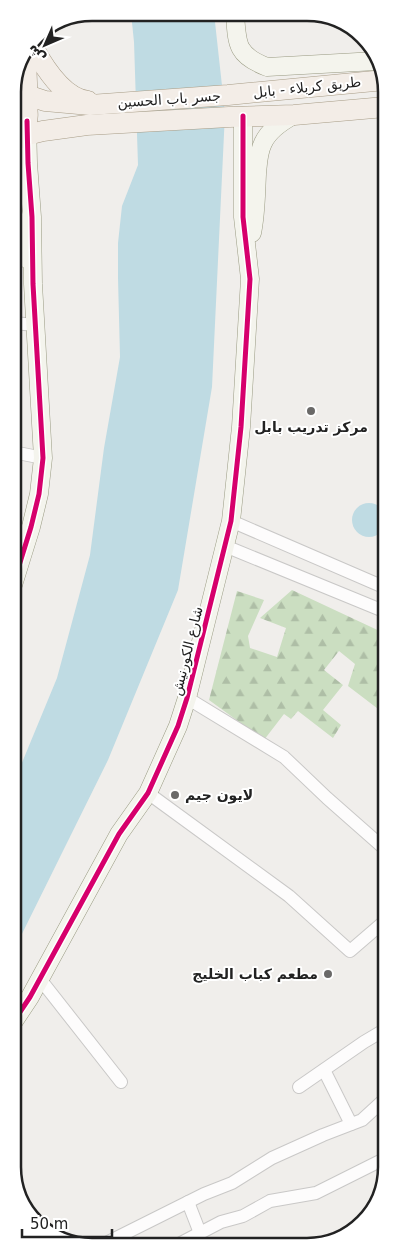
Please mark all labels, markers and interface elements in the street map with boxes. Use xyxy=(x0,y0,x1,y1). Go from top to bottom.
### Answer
north arrow xyxy=(20,20,70,70)
text: ش xyxy=(23,42,48,67)
street label: طريق كربلاء - بابل xyxy=(252,73,362,102)
street label: جسر باب الحسين xyxy=(117,87,221,112)
marker: مركز تدريب بابل xyxy=(305,405,317,417)
place label: مركز تدريب بابل xyxy=(254,419,368,436)
street label: شارع الكورنيش xyxy=(168,605,207,698)
place label: لايون جيم xyxy=(185,787,253,804)
marker: لايون جيم xyxy=(169,789,181,801)
place label: مطعم كباب الخليج xyxy=(192,966,318,983)
marker: مطعم كباب الخليج xyxy=(322,968,334,980)
scale bar xyxy=(22,1206,112,1238)
text: 50 m xyxy=(30,1215,68,1233)

